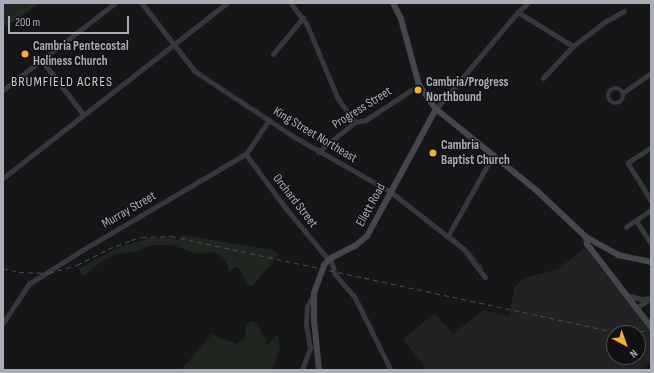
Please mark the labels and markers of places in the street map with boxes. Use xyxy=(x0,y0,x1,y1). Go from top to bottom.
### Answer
place label: Cambria Pentecostal Holiness Church xyxy=(33,39,129,70)
marker: Cambria Pentecostal Holiness Church xyxy=(20,49,30,59)
place label: Cambria/Progress Northbound xyxy=(426,75,509,106)
marker: Cambria/Progress Northbound xyxy=(413,85,423,95)
place label: Cambria Baptist Church xyxy=(441,138,510,169)
marker: Cambria Baptist Church xyxy=(428,148,438,158)

